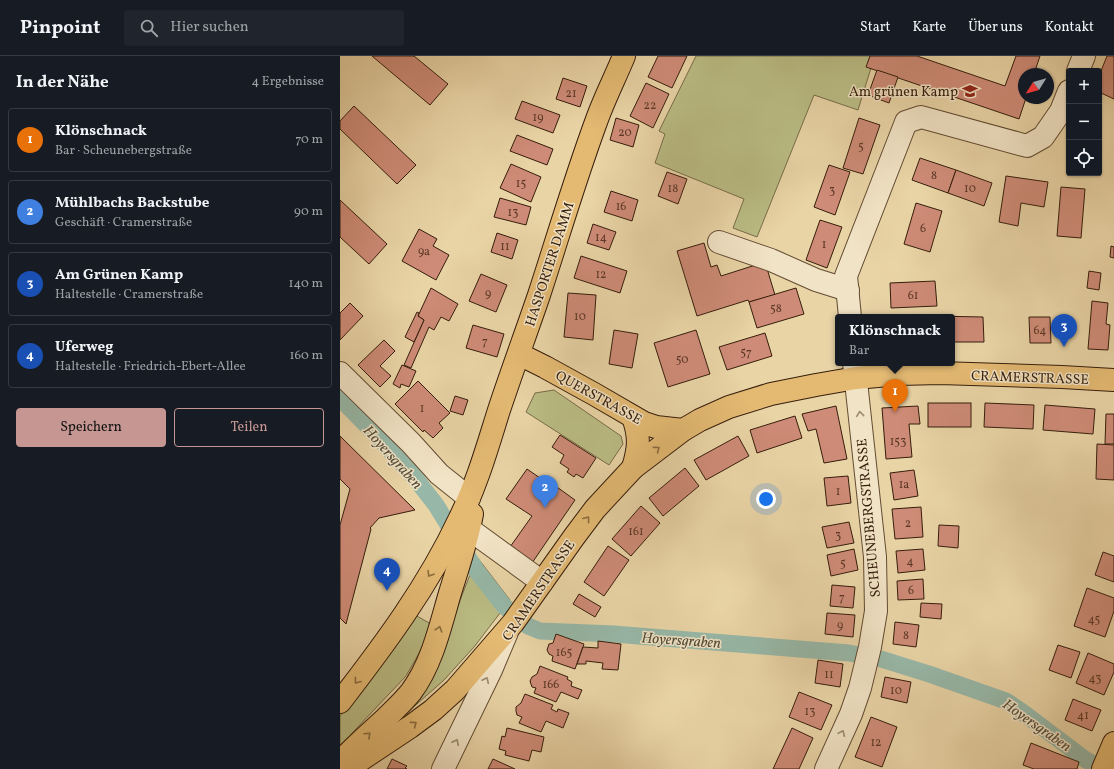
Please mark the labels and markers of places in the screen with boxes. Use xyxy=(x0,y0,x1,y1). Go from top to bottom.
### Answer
school or university icon: Am grünen Kamp xyxy=(961,82,979,100)
place label: Am grünen Kamp xyxy=(849,83,958,102)
pin: 3 xyxy=(1051,314,1077,347)
pin: 1 xyxy=(882,379,908,412)
pin: 2 xyxy=(532,475,558,508)
pin: 4 xyxy=(374,558,400,591)

